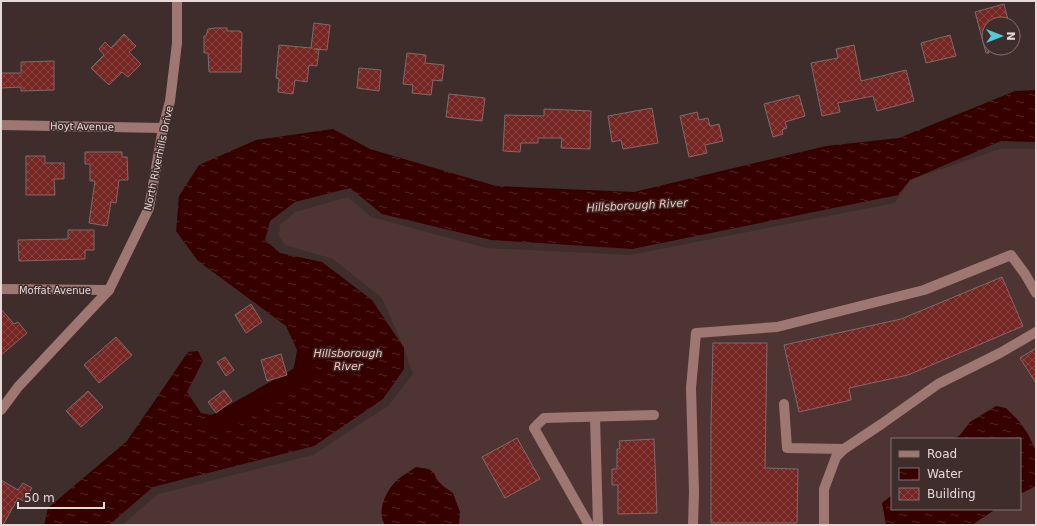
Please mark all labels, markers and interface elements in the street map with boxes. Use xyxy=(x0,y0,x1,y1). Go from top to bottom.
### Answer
north arrow xyxy=(981,16,1021,56)
text: N xyxy=(1004,31,1017,41)
street label: North Riverhills Drive xyxy=(142,105,175,211)
street label: Hoyt Avenue xyxy=(50,120,114,133)
water label: Hillsborough River xyxy=(586,196,689,215)
street label: Moffat Avenue xyxy=(19,285,91,296)
water label: Hillsborough River xyxy=(313,347,383,373)
legend xyxy=(891,438,1021,510)
text: Road xyxy=(927,447,957,461)
text: Water xyxy=(927,467,963,481)
scale bar xyxy=(18,484,104,510)
text: Building xyxy=(927,487,976,501)
text: 50 m xyxy=(24,491,55,505)

